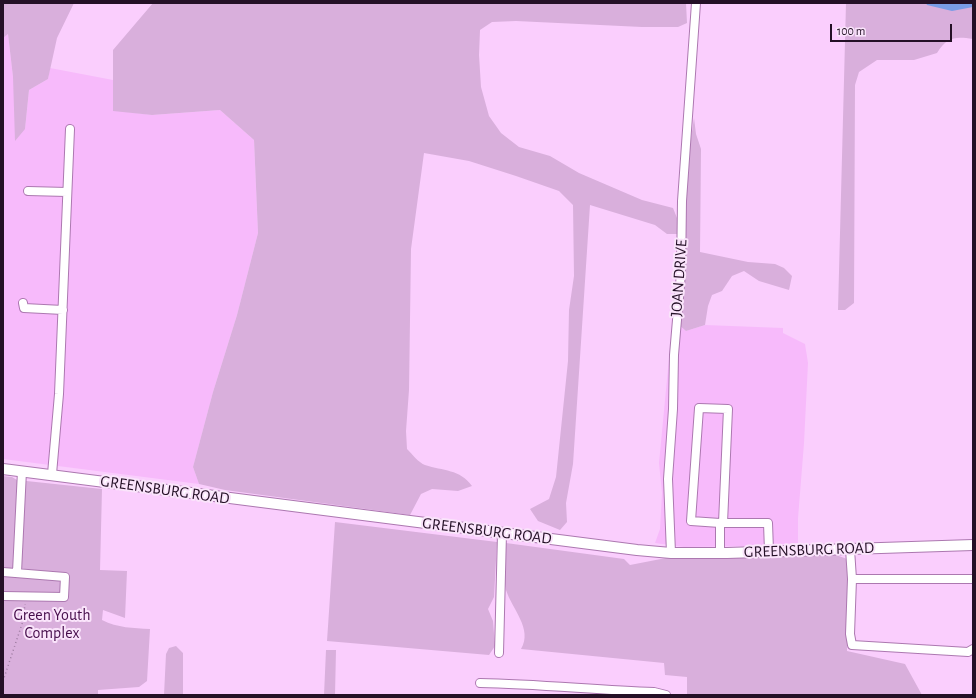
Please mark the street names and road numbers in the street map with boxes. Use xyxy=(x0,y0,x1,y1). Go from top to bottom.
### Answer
street label: JOAN DRIVE xyxy=(667,239,691,317)
street label: GREENSBURG ROAD xyxy=(99,471,231,509)
street label: GREENSBURG ROAD xyxy=(421,514,553,548)
street label: GREENSBURG ROAD xyxy=(744,538,874,562)

